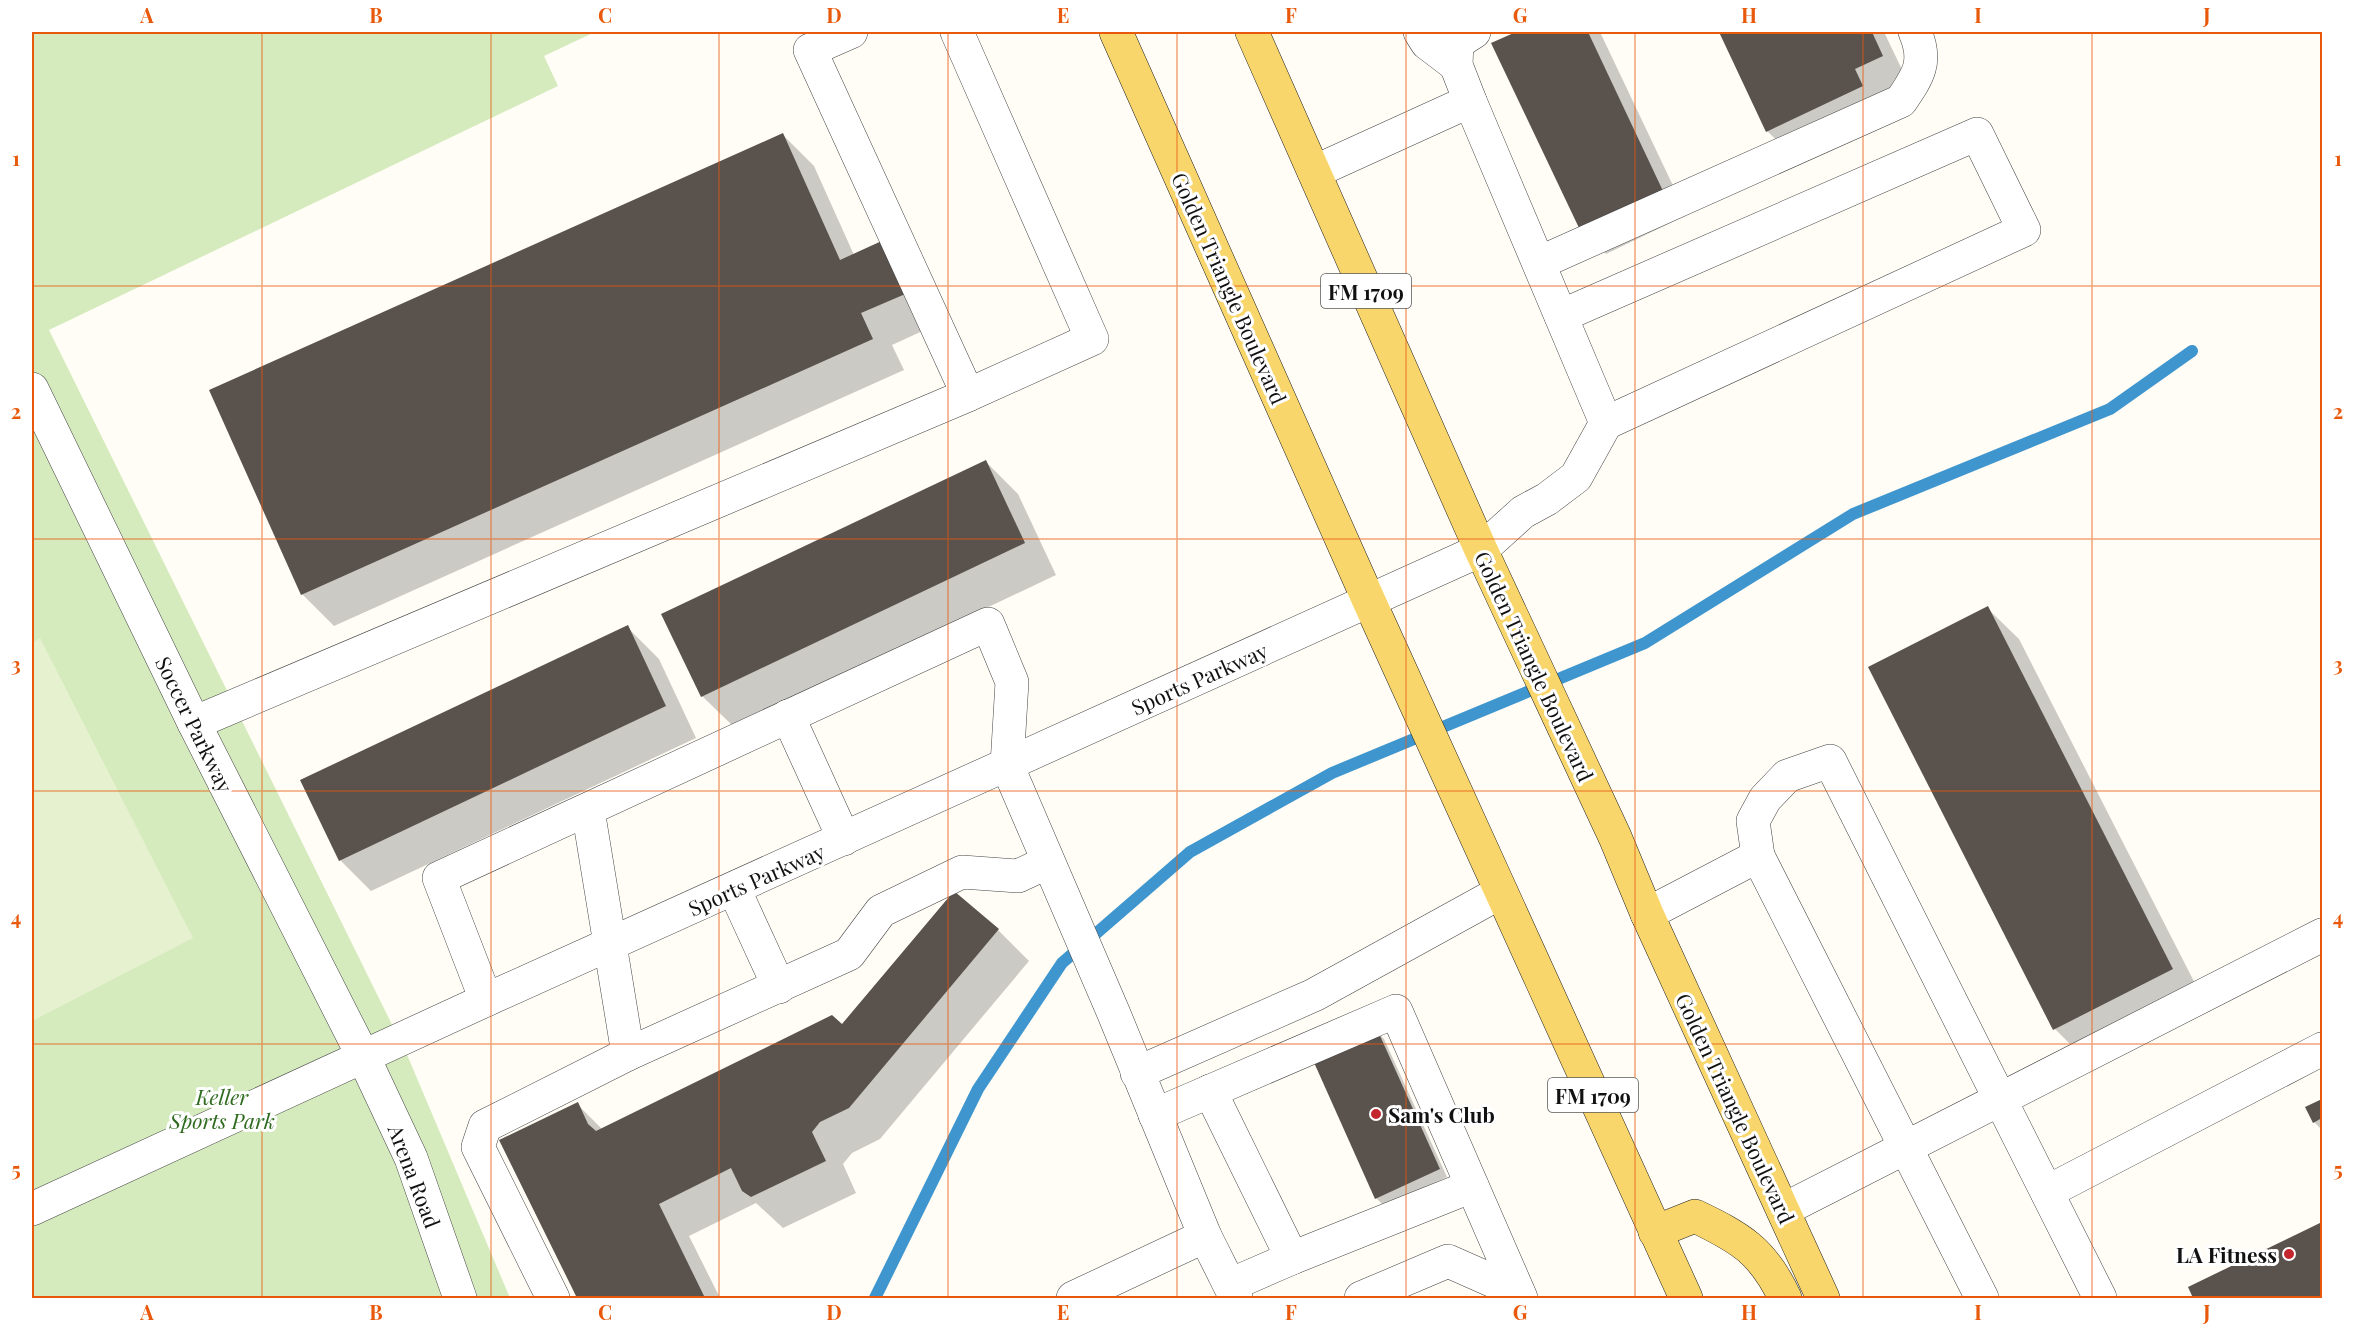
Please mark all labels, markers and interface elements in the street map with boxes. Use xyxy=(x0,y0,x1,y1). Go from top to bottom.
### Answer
text: A xyxy=(139,1,154,28)
text: B xyxy=(369,1,383,28)
text: C xyxy=(598,1,612,28)
text: D xyxy=(826,1,842,28)
text: E xyxy=(1057,1,1069,28)
text: F xyxy=(1285,1,1297,28)
text: G xyxy=(1513,1,1528,28)
text: H xyxy=(1741,1,1757,28)
text: I xyxy=(1974,1,1982,28)
text: J xyxy=(2202,1,2211,28)
text: 1 xyxy=(12,144,20,171)
text: 1 xyxy=(2334,144,2342,171)
street label: Golden Triangle Boulevard xyxy=(1166,168,1294,408)
road number: FM 1709 xyxy=(1321,274,1411,308)
text: 2 xyxy=(11,397,21,424)
text: 2 xyxy=(2333,397,2343,424)
street label: Golden Triangle Boulevard xyxy=(1469,546,1601,786)
street label: Sports Parkway xyxy=(1126,635,1272,721)
text: 3 xyxy=(11,650,21,677)
text: 3 xyxy=(2333,650,2343,677)
street label: Soccer Parkway xyxy=(150,651,240,797)
street label: Sports Parkway xyxy=(683,836,829,922)
text: 4 xyxy=(11,903,21,930)
text: 4 xyxy=(2333,903,2343,930)
street label: Golden Triangle Boulevard xyxy=(1670,988,1802,1228)
road number: FM 1709 xyxy=(1548,1078,1638,1112)
park label: Keller Sports Park xyxy=(168,1082,275,1134)
place label: Sam's Club xyxy=(1388,1100,1495,1128)
marker: Sam's Club xyxy=(1369,1107,1383,1121)
street label: Arena Road xyxy=(382,1119,448,1232)
text: 5 xyxy=(11,1155,21,1182)
text: 5 xyxy=(2333,1155,2343,1182)
place label: LA Fitness xyxy=(2176,1240,2277,1268)
marker: LA Fitness xyxy=(2282,1247,2296,1261)
text: A xyxy=(139,1298,154,1325)
text: B xyxy=(369,1298,383,1325)
text: C xyxy=(598,1298,612,1325)
text: D xyxy=(826,1298,842,1325)
text: E xyxy=(1057,1298,1069,1325)
text: F xyxy=(1285,1298,1297,1325)
text: G xyxy=(1513,1298,1528,1325)
text: H xyxy=(1741,1298,1757,1325)
text: I xyxy=(1974,1298,1982,1325)
text: J xyxy=(2202,1298,2211,1325)

